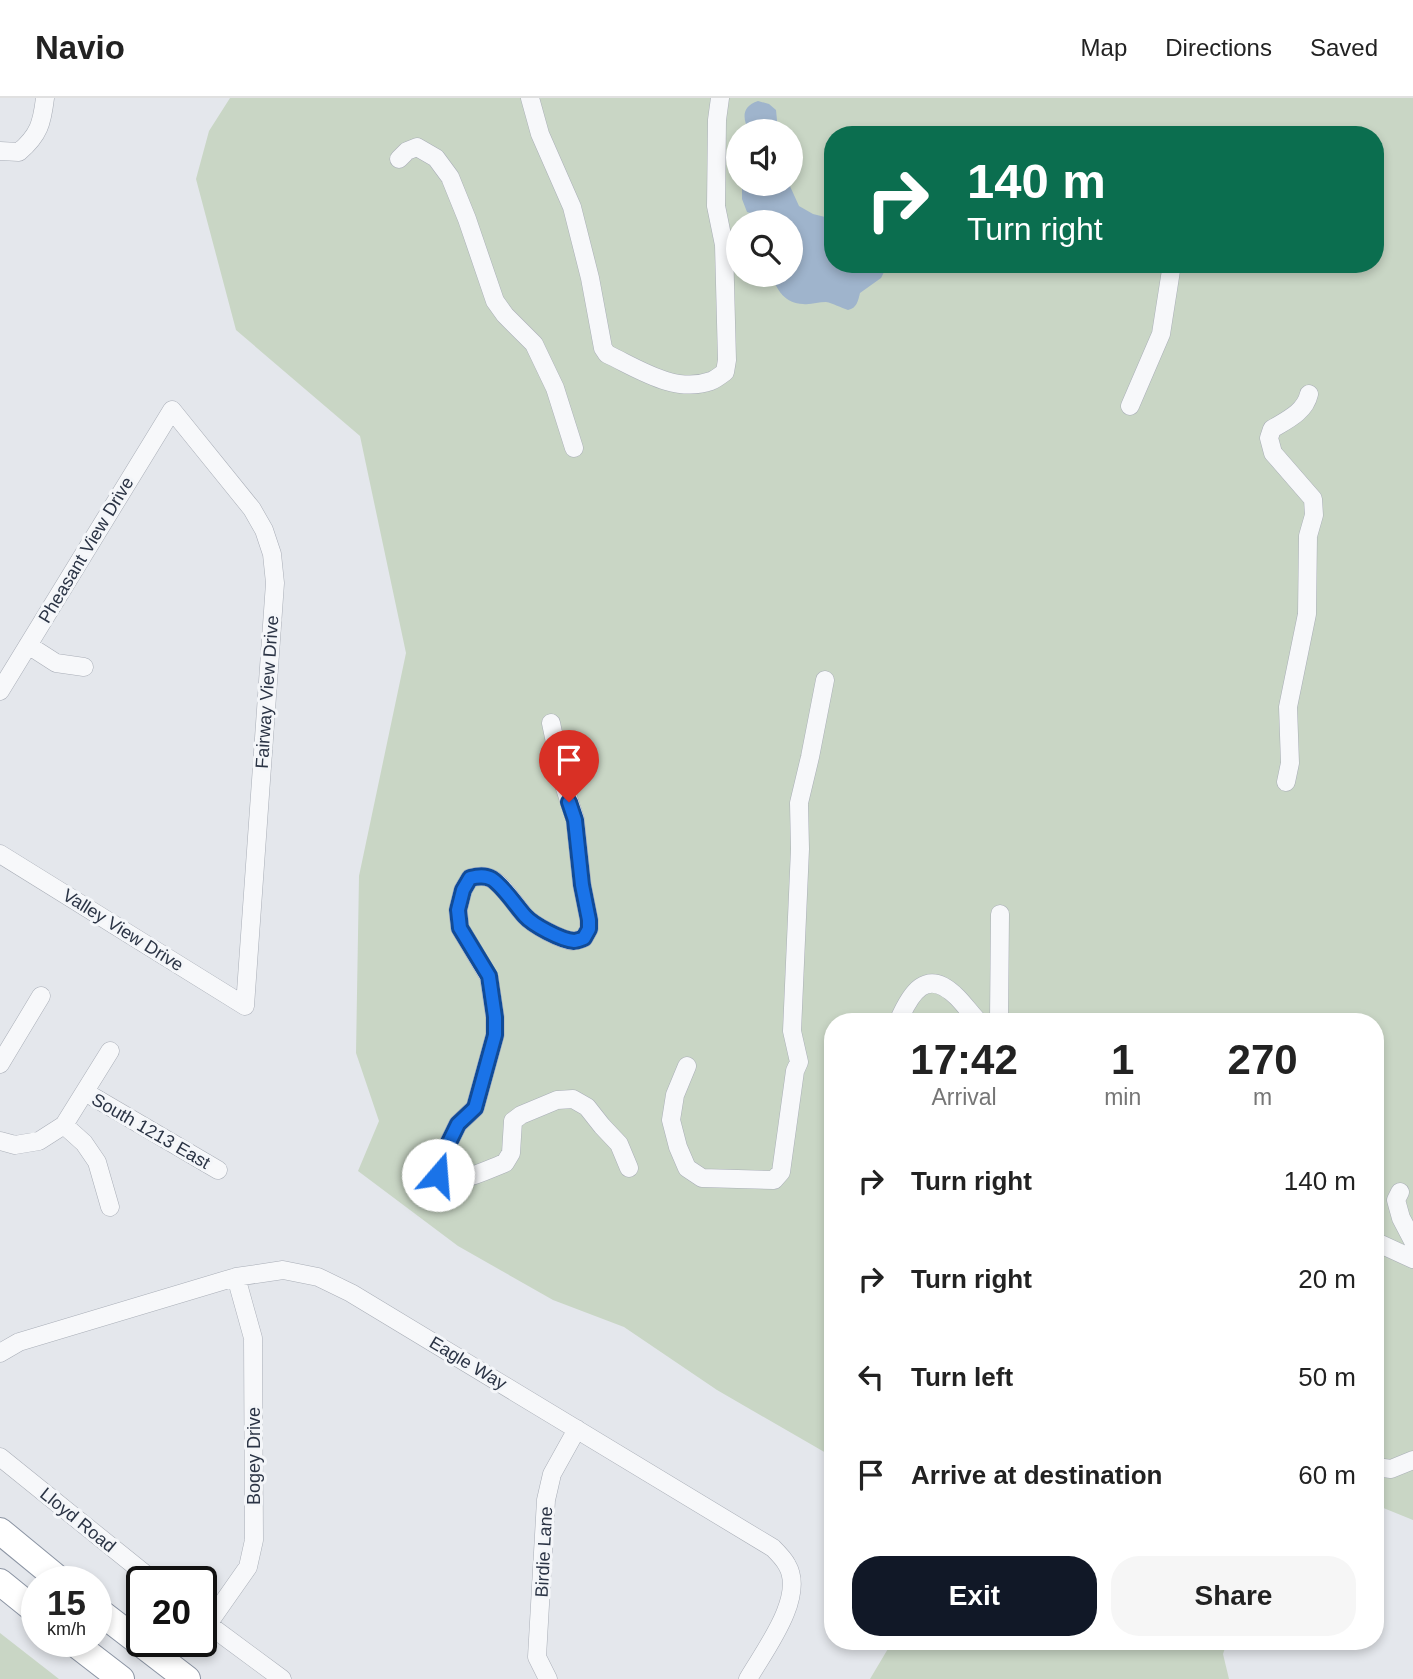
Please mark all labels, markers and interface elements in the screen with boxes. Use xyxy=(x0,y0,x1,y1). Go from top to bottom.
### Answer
text: Navio xyxy=(35,29,125,66)
text: Map xyxy=(1081,34,1127,61)
text: Directions xyxy=(1165,34,1272,61)
text: Saved xyxy=(1310,34,1378,61)
map controls xyxy=(726,119,803,287)
button: sound xyxy=(726,119,803,196)
icon: right xyxy=(852,154,943,245)
text: 140 m xyxy=(967,154,1106,208)
button: search xyxy=(726,210,803,287)
text: Turn right xyxy=(967,211,1103,247)
street label: Pheasant View Drive xyxy=(34,473,138,627)
street label: Fairway View Drive xyxy=(252,615,282,769)
pin xyxy=(539,730,599,802)
icon: arrive xyxy=(550,741,588,779)
street label: Valley View Drive xyxy=(59,885,187,975)
text: 17:42 xyxy=(910,1036,1018,1083)
text: 1 xyxy=(1111,1036,1134,1083)
text: 270 xyxy=(1228,1036,1298,1083)
text: Arrival xyxy=(931,1084,997,1110)
text: min xyxy=(1104,1084,1141,1110)
text: m xyxy=(1253,1084,1272,1110)
street label: South 1213 East xyxy=(88,1089,214,1173)
position arrow xyxy=(401,1138,475,1212)
icon: right xyxy=(852,1162,890,1200)
text: Turn right xyxy=(911,1166,1032,1196)
text: 140 m xyxy=(1284,1166,1356,1196)
icon: right xyxy=(852,1260,890,1298)
text: Turn right xyxy=(911,1264,1032,1294)
text: 20 m xyxy=(1298,1264,1356,1294)
street label: Eagle Way xyxy=(426,1332,510,1394)
icon: left xyxy=(852,1358,890,1396)
text: Turn left xyxy=(911,1362,1013,1392)
text: 50 m xyxy=(1298,1362,1356,1392)
street label: Bogey Drive xyxy=(244,1407,264,1505)
icon: arrive xyxy=(852,1456,890,1494)
text: Arrive at destination xyxy=(911,1460,1162,1490)
text: 60 m xyxy=(1298,1460,1356,1490)
street label: Lloyd Road xyxy=(36,1484,120,1556)
street label: Birdie Lane xyxy=(532,1506,556,1598)
button: Exit xyxy=(852,1556,1097,1636)
button: Share xyxy=(1111,1556,1356,1636)
speed limit sign: 20 xyxy=(126,1566,217,1657)
text: 15 xyxy=(47,1583,86,1622)
text: km/h xyxy=(47,1619,86,1639)

